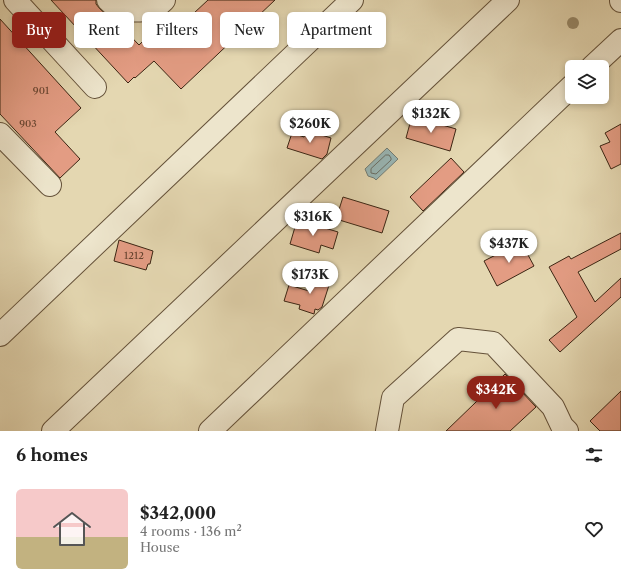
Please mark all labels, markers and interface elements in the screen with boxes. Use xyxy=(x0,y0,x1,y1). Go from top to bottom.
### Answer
chip: Buy xyxy=(12,12,66,48)
chip: Rent xyxy=(74,12,134,48)
chip: Filters xyxy=(142,12,212,48)
chip: New xyxy=(220,12,279,48)
chip: Apartment xyxy=(287,12,386,48)
map controls xyxy=(565,60,609,104)
button: layers xyxy=(565,60,609,104)
house number: 901 xyxy=(33,84,50,97)
pin: $132K xyxy=(403,100,459,134)
text: $132K xyxy=(412,105,450,121)
pin: $260K xyxy=(282,110,338,144)
text: $260K xyxy=(289,115,331,131)
house number: 903 xyxy=(19,117,37,130)
pin: $316K xyxy=(285,203,341,237)
text: $316K xyxy=(294,208,332,224)
pin: $437K xyxy=(481,230,537,264)
text: $437K xyxy=(489,235,529,251)
house number: 1212 xyxy=(124,249,144,262)
pin: $173K xyxy=(282,261,338,295)
text: $173K xyxy=(291,266,329,282)
pin: $342K xyxy=(468,376,524,410)
text: $342K xyxy=(476,381,516,397)
icon: filters xyxy=(583,444,605,466)
text: 6 homes xyxy=(16,445,88,465)
text: $342,000 xyxy=(140,503,216,523)
icon: home xyxy=(48,505,96,553)
icon: heart xyxy=(583,518,605,540)
text: 4 rooms · 136 m² xyxy=(140,523,242,539)
text: House xyxy=(140,539,180,555)

